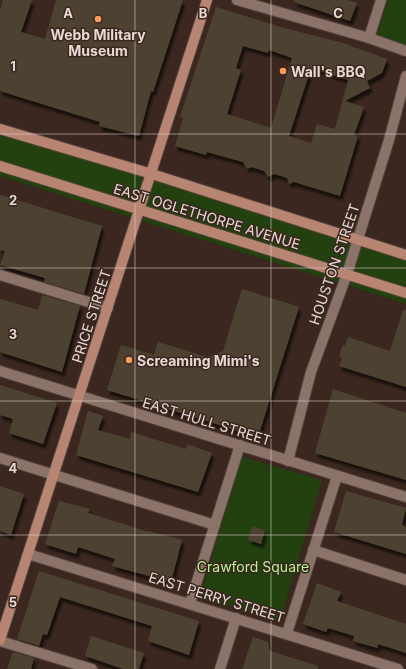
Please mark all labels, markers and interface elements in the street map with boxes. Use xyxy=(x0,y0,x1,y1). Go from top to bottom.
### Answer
text: A xyxy=(63,5,73,21)
text: B xyxy=(199,5,208,21)
text: C xyxy=(333,5,343,21)
marker: Webb Military Museum xyxy=(93,14,103,24)
place label: Webb Military Museum xyxy=(50,26,146,59)
text: 1 xyxy=(10,58,16,74)
place label: Wall's BBQ xyxy=(291,63,366,80)
marker: Wall's BBQ xyxy=(278,66,288,76)
street label: EAST OGLETHORPE AVENUE xyxy=(112,179,302,253)
text: 2 xyxy=(9,192,17,208)
street label: HOUSTON STREET xyxy=(305,201,363,327)
street label: PRICE STREET xyxy=(68,267,114,365)
text: 3 xyxy=(9,326,17,342)
place label: Screaming Mimi's xyxy=(137,352,260,369)
marker: Screaming Mimi's xyxy=(124,355,134,365)
street label: EAST HULL STREET xyxy=(141,393,273,449)
text: 4 xyxy=(9,460,18,476)
park label: Crawford Square xyxy=(197,558,309,575)
street label: EAST PERRY STREET xyxy=(147,568,287,626)
text: 5 xyxy=(9,594,17,610)

